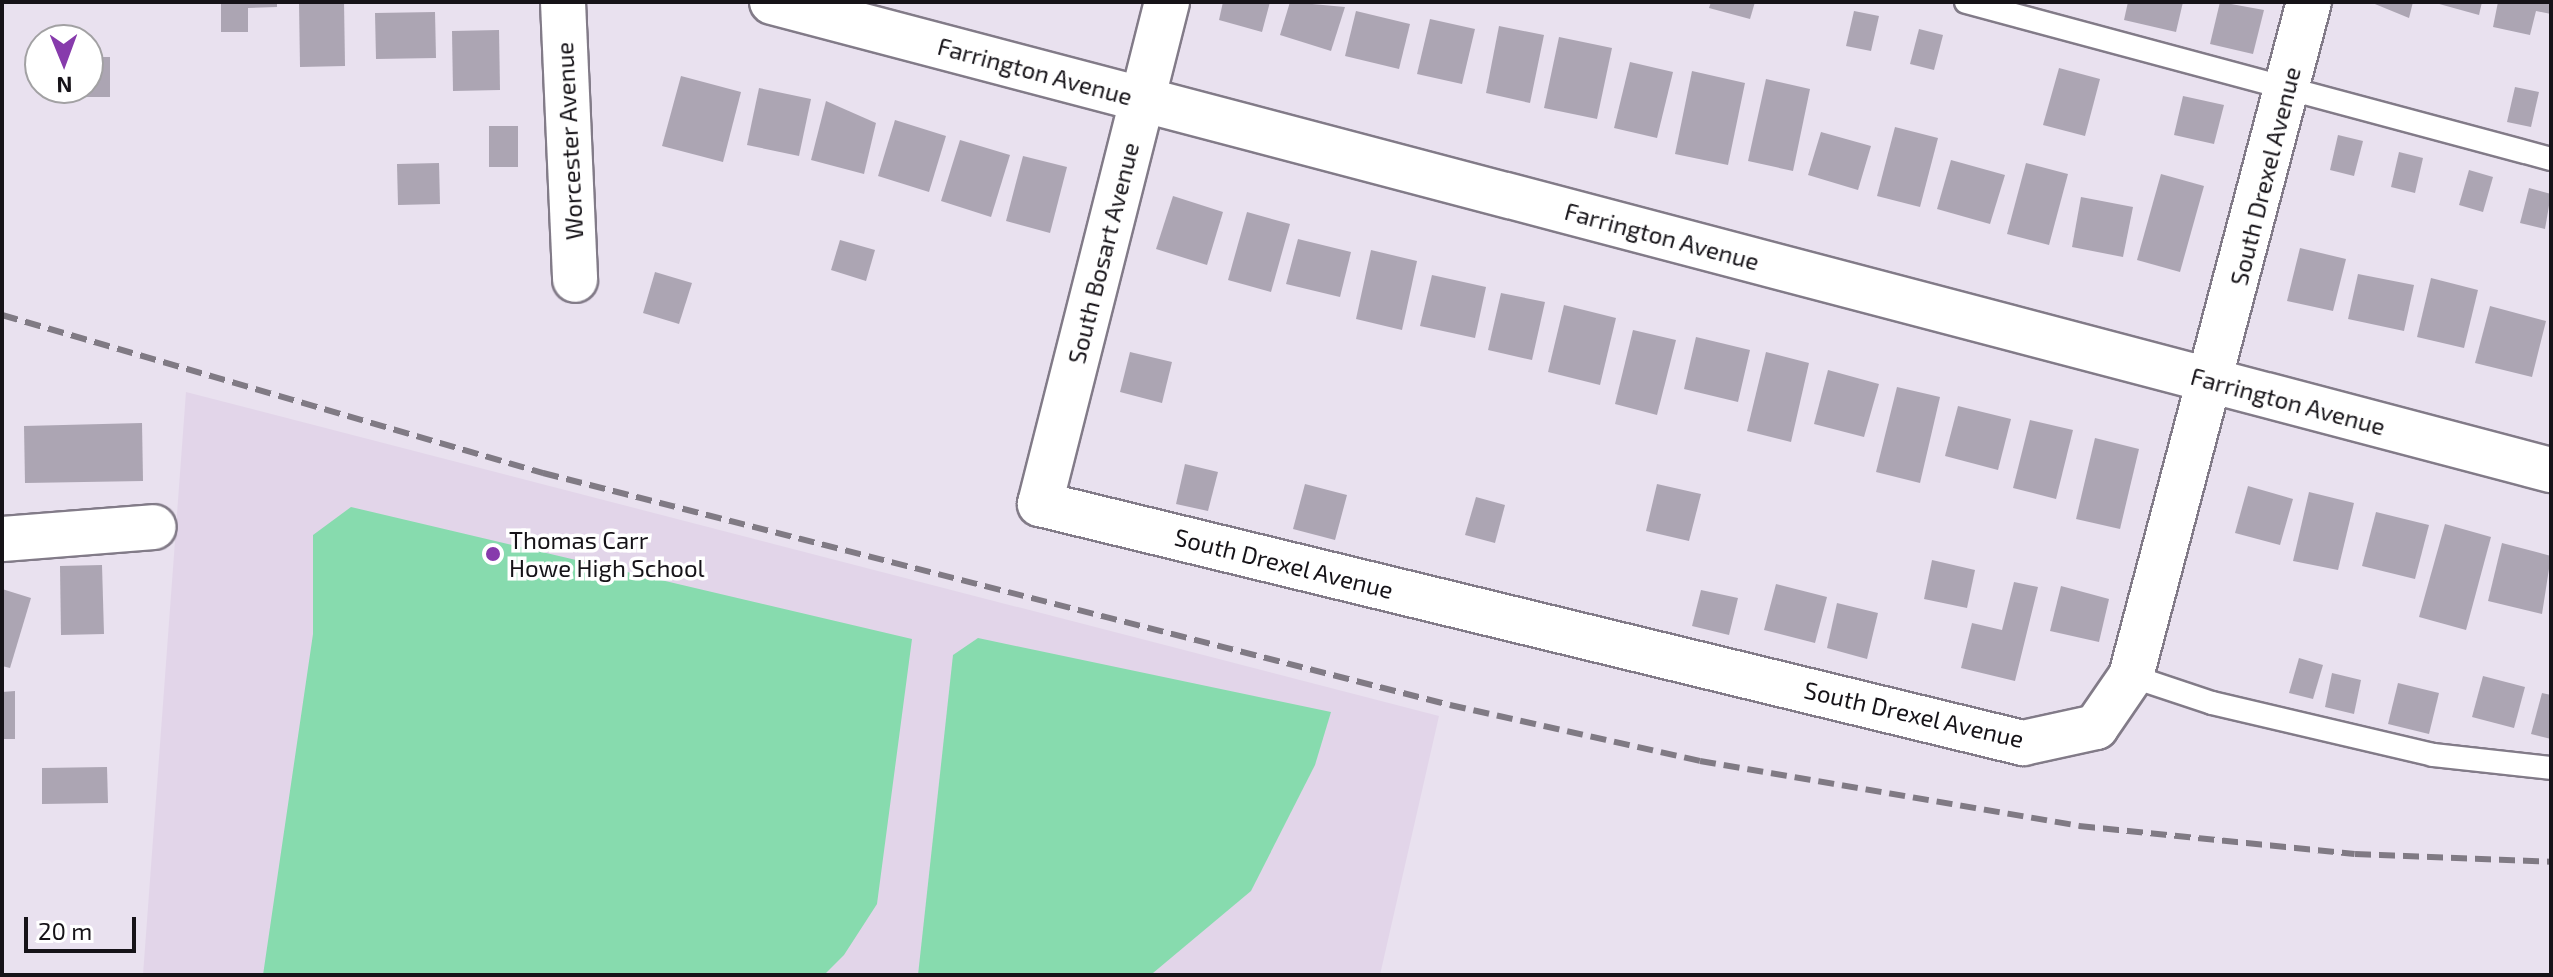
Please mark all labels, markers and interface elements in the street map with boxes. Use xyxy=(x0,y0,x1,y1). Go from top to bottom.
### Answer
north arrow xyxy=(24,24,104,104)
street label: Farrington Avenue xyxy=(934,31,1136,111)
street label: Worcester Avenue xyxy=(549,41,589,241)
street label: South Drexel Avenue xyxy=(2224,63,2306,289)
text: N xyxy=(56,73,73,99)
street label: South Bosart Avenue xyxy=(1061,139,1145,367)
street label: Farrington Avenue xyxy=(1561,196,1763,276)
street label: Farrington Avenue xyxy=(2187,361,2389,441)
street label: South Drexel Avenue xyxy=(1171,522,1397,604)
place label: Thomas Carr Howe High School xyxy=(509,526,705,582)
marker: Thomas Carr Howe High School xyxy=(484,545,502,563)
street label: South Drexel Avenue xyxy=(1801,675,2027,753)
scale bar xyxy=(28,901,140,951)
text: 20 m xyxy=(38,916,92,945)

